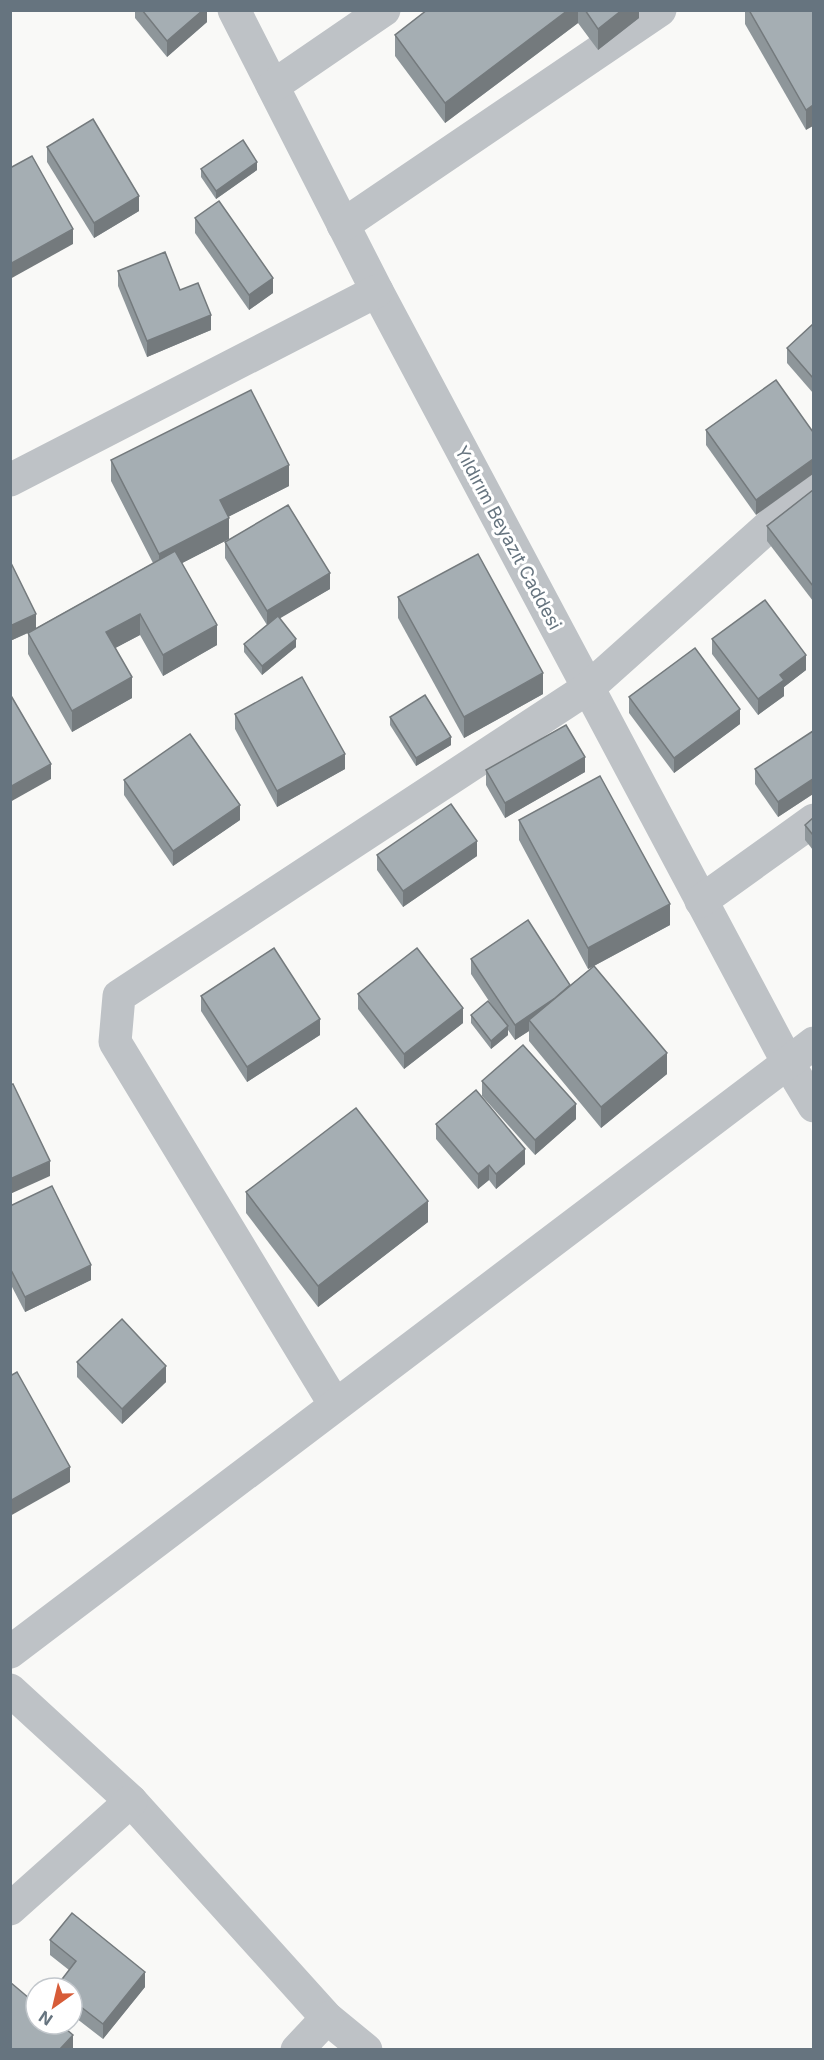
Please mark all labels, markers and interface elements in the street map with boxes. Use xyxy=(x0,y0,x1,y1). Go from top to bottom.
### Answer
street label: Yıldırım Beyazıt Caddesi xyxy=(451,442,566,633)
north arrow xyxy=(24,1976,84,2036)
text: N xyxy=(35,2007,56,2030)

